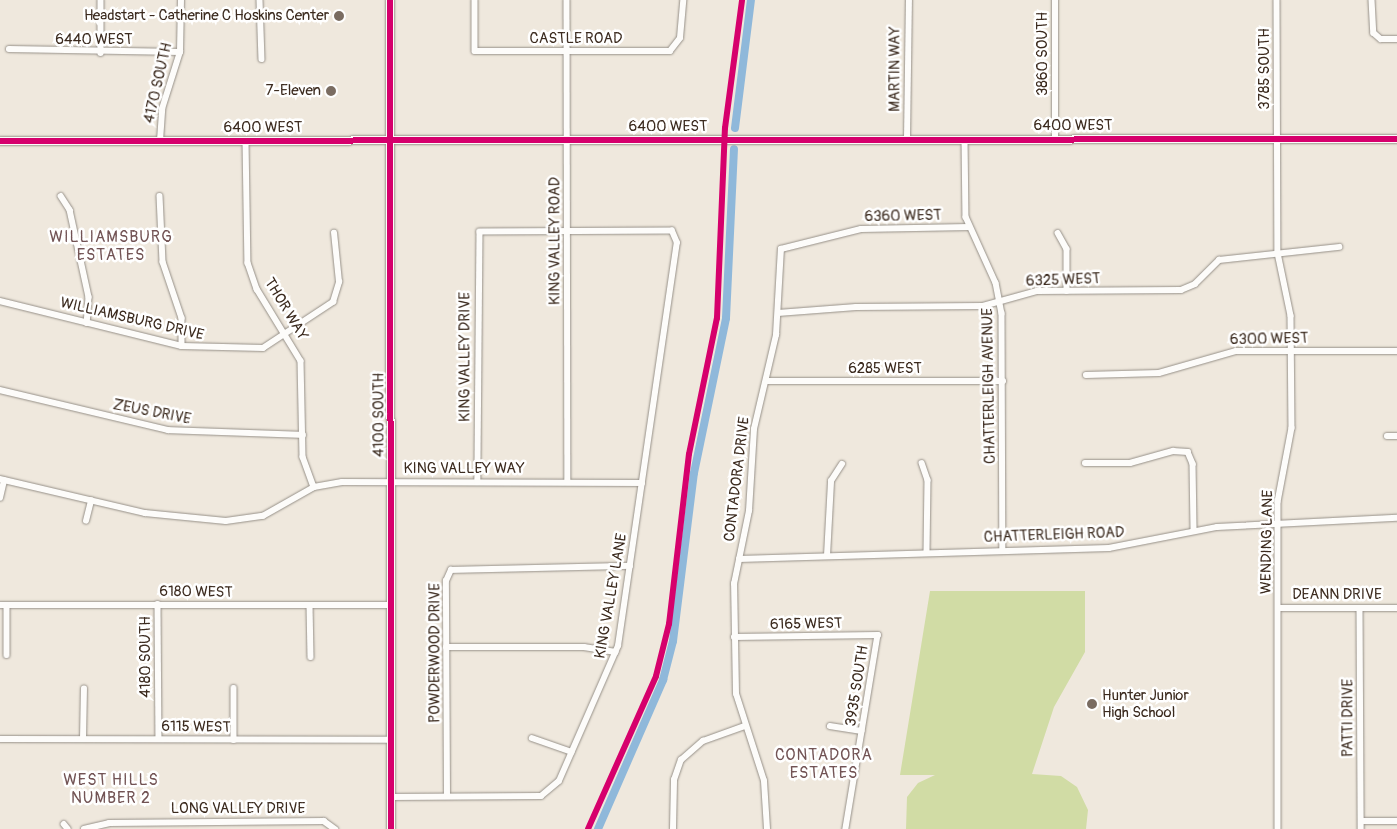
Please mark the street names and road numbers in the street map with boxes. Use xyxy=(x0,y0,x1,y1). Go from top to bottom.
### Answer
street label: 3860 SOUTH xyxy=(1034,12,1052,96)
street label: MARTIN WAY xyxy=(886,26,904,112)
street label: 3785 SOUTH xyxy=(1256,28,1274,110)
street label: CASTLE ROAD xyxy=(530,30,622,48)
street label: 6440 WEST xyxy=(55,31,133,49)
street label: 4170 SOUTH xyxy=(140,41,176,125)
street label: 6400 WEST xyxy=(1034,117,1112,135)
street label: 6400 WEST xyxy=(629,118,707,136)
street label: 6400 WEST xyxy=(224,119,302,137)
street label: KING VALLEY ROAD xyxy=(546,177,564,305)
street label: 6360 WEST xyxy=(864,206,942,226)
street label: 6325 WEST xyxy=(1025,270,1101,290)
street label: THOR WAY xyxy=(260,275,312,343)
street label: KING VALLEY DRIVE xyxy=(456,292,474,422)
street label: WILLIAMSBURG DRIVE xyxy=(58,294,206,344)
street label: CHATTERLEIGH AVENUE xyxy=(979,308,999,464)
street label: 6300 WEST xyxy=(1230,329,1308,349)
street label: 6285 WEST xyxy=(848,360,922,378)
street label: 4100 SOUTH xyxy=(370,373,388,457)
street label: ZEUS DRIVE xyxy=(111,396,193,428)
street label: CONTADORA DRIVE xyxy=(720,416,754,542)
street label: KING VALLEY WAY xyxy=(403,460,525,478)
street label: WENDING LANE xyxy=(1257,490,1277,594)
street label: CHATTERLEIGH ROAD xyxy=(983,524,1125,546)
street label: KING VALLEY LANE xyxy=(591,532,631,660)
street label: 6180 WEST xyxy=(159,582,233,602)
street label: POWDERWOOD DRIVE xyxy=(426,583,444,723)
street label: DEANN DRIVE xyxy=(1292,586,1382,604)
street label: 6165 WEST xyxy=(770,614,842,634)
street label: 4180 SOUTH xyxy=(137,616,155,698)
street label: 3935 SOUTH xyxy=(842,644,872,728)
street label: PATTI DRIVE xyxy=(1339,679,1357,757)
street label: 6115 WEST xyxy=(161,717,231,737)
street label: LONG VALLEY DRIVE xyxy=(171,800,305,818)

